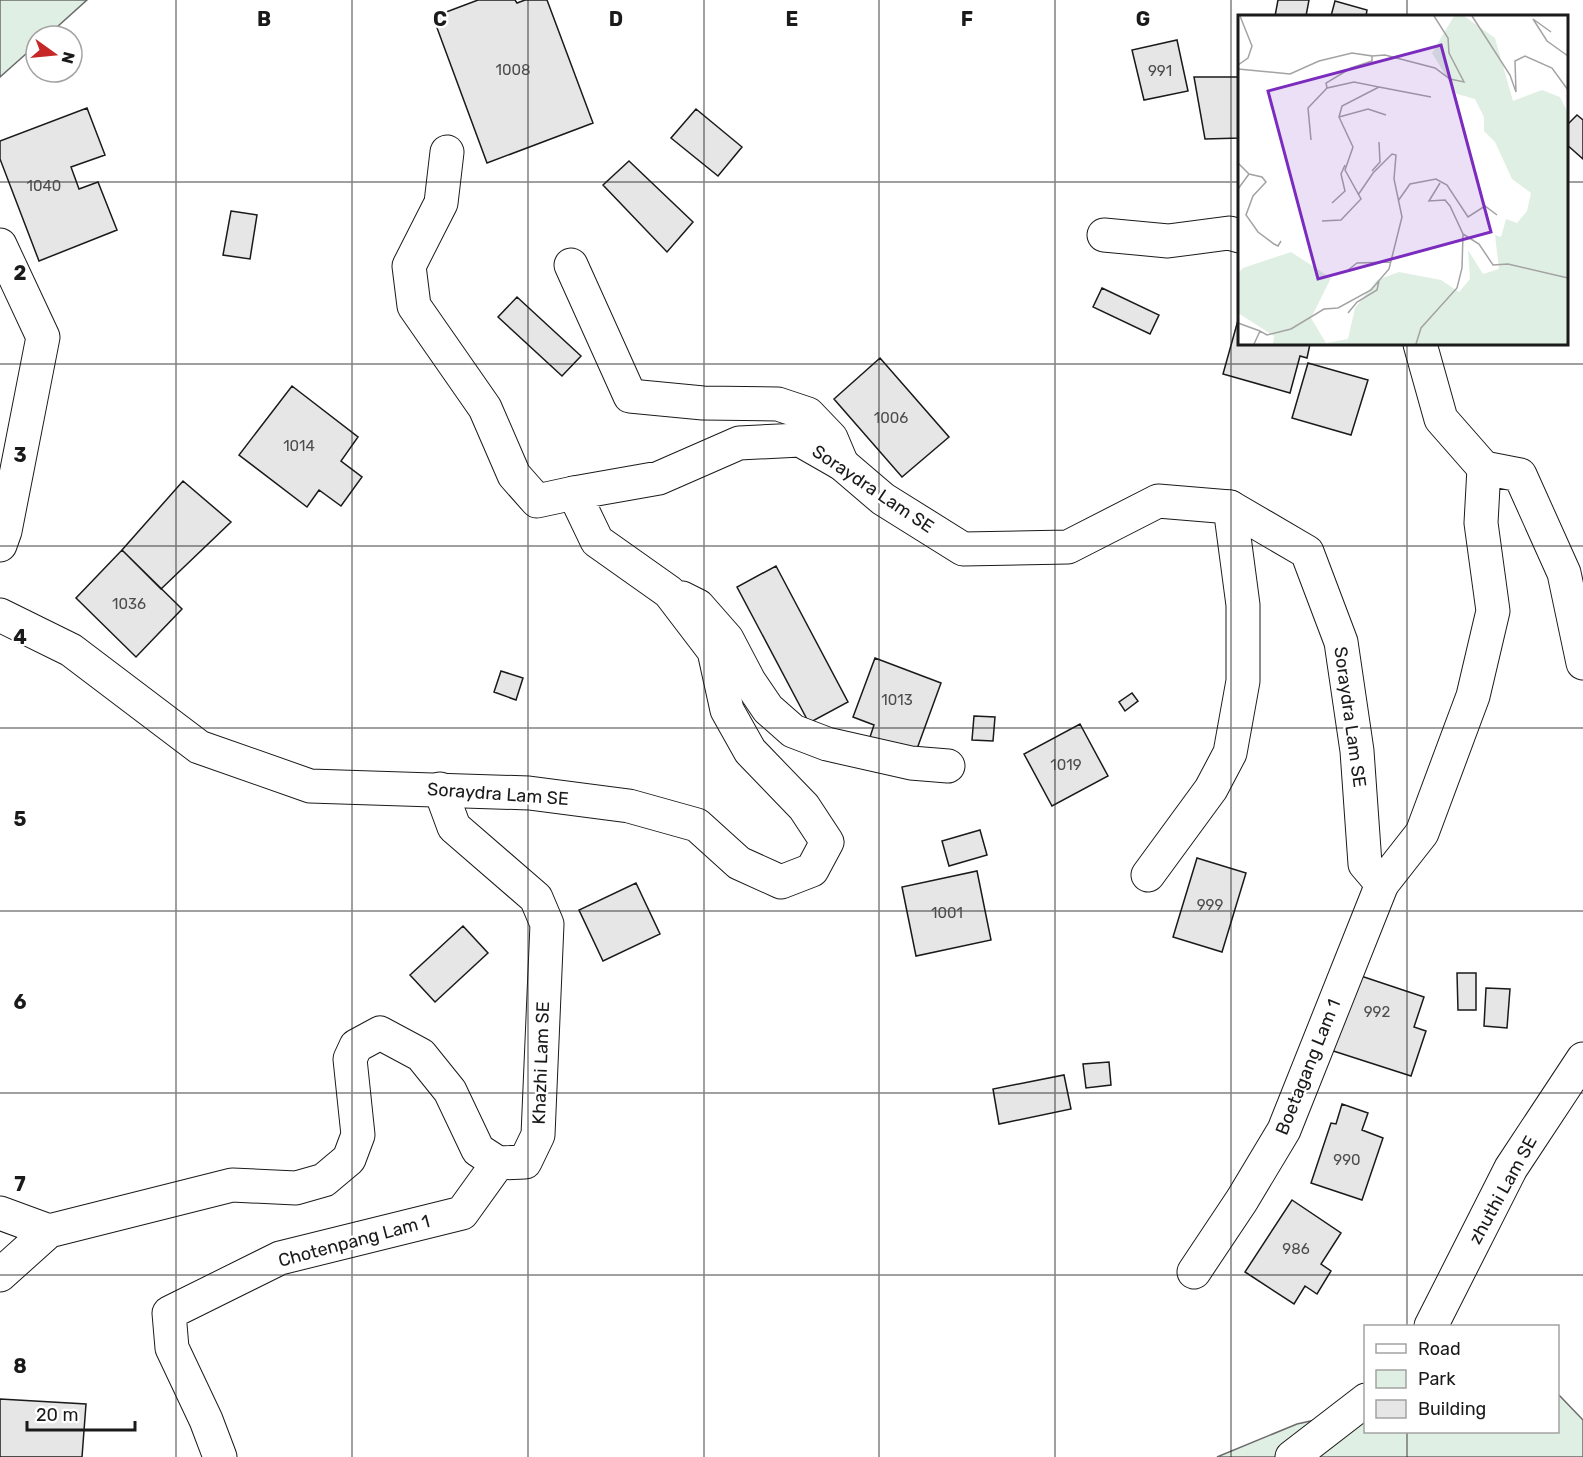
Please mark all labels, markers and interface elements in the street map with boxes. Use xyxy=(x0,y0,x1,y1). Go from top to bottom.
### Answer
text: B xyxy=(257,7,271,31)
text: C xyxy=(433,7,447,31)
text: D xyxy=(609,7,623,31)
text: E xyxy=(786,7,798,31)
text: F xyxy=(961,7,973,31)
text: G xyxy=(1136,7,1150,31)
inset map xyxy=(1238,15,1568,345)
north arrow xyxy=(24,24,84,84)
text: N xyxy=(57,50,79,66)
house number: 1008 xyxy=(495,61,531,79)
house number: 991 xyxy=(1148,62,1172,80)
house number: 1040 xyxy=(27,177,61,195)
text: 2 xyxy=(14,261,27,285)
house number: 1006 xyxy=(874,409,908,427)
house number: 1014 xyxy=(283,437,315,455)
street label: Soraydra Lam SE xyxy=(808,440,938,538)
text: 3 xyxy=(13,443,27,467)
house number: 1036 xyxy=(112,595,146,613)
text: 4 xyxy=(13,625,27,649)
street label: Soraydra Lam SE xyxy=(1329,645,1371,789)
house number: 1013 xyxy=(881,691,913,709)
house number: 1019 xyxy=(1050,756,1082,774)
street label: Soraydra Lam SE xyxy=(426,778,570,810)
text: 5 xyxy=(14,807,27,831)
house number: 999 xyxy=(1197,896,1223,914)
house number: 1001 xyxy=(931,904,963,922)
text: 6 xyxy=(13,990,27,1014)
street label: Boetagang Lam 1 xyxy=(1271,996,1345,1138)
street label: Khazhi Lam SE xyxy=(528,1001,554,1125)
house number: 992 xyxy=(1364,1003,1390,1021)
street label: zhuthi Lam SE xyxy=(1464,1132,1542,1248)
house number: 990 xyxy=(1333,1151,1361,1169)
text: 7 xyxy=(14,1172,26,1196)
street label: Chotenpang Lam 1 xyxy=(276,1210,432,1272)
house number: 986 xyxy=(1282,1240,1310,1258)
legend xyxy=(1364,1325,1559,1433)
text: Road xyxy=(1418,1338,1461,1360)
text: 8 xyxy=(13,1354,27,1378)
text: Park xyxy=(1418,1368,1456,1390)
scale bar xyxy=(27,1394,135,1432)
text: Building xyxy=(1418,1398,1486,1420)
text: 20 m xyxy=(36,1404,78,1426)

